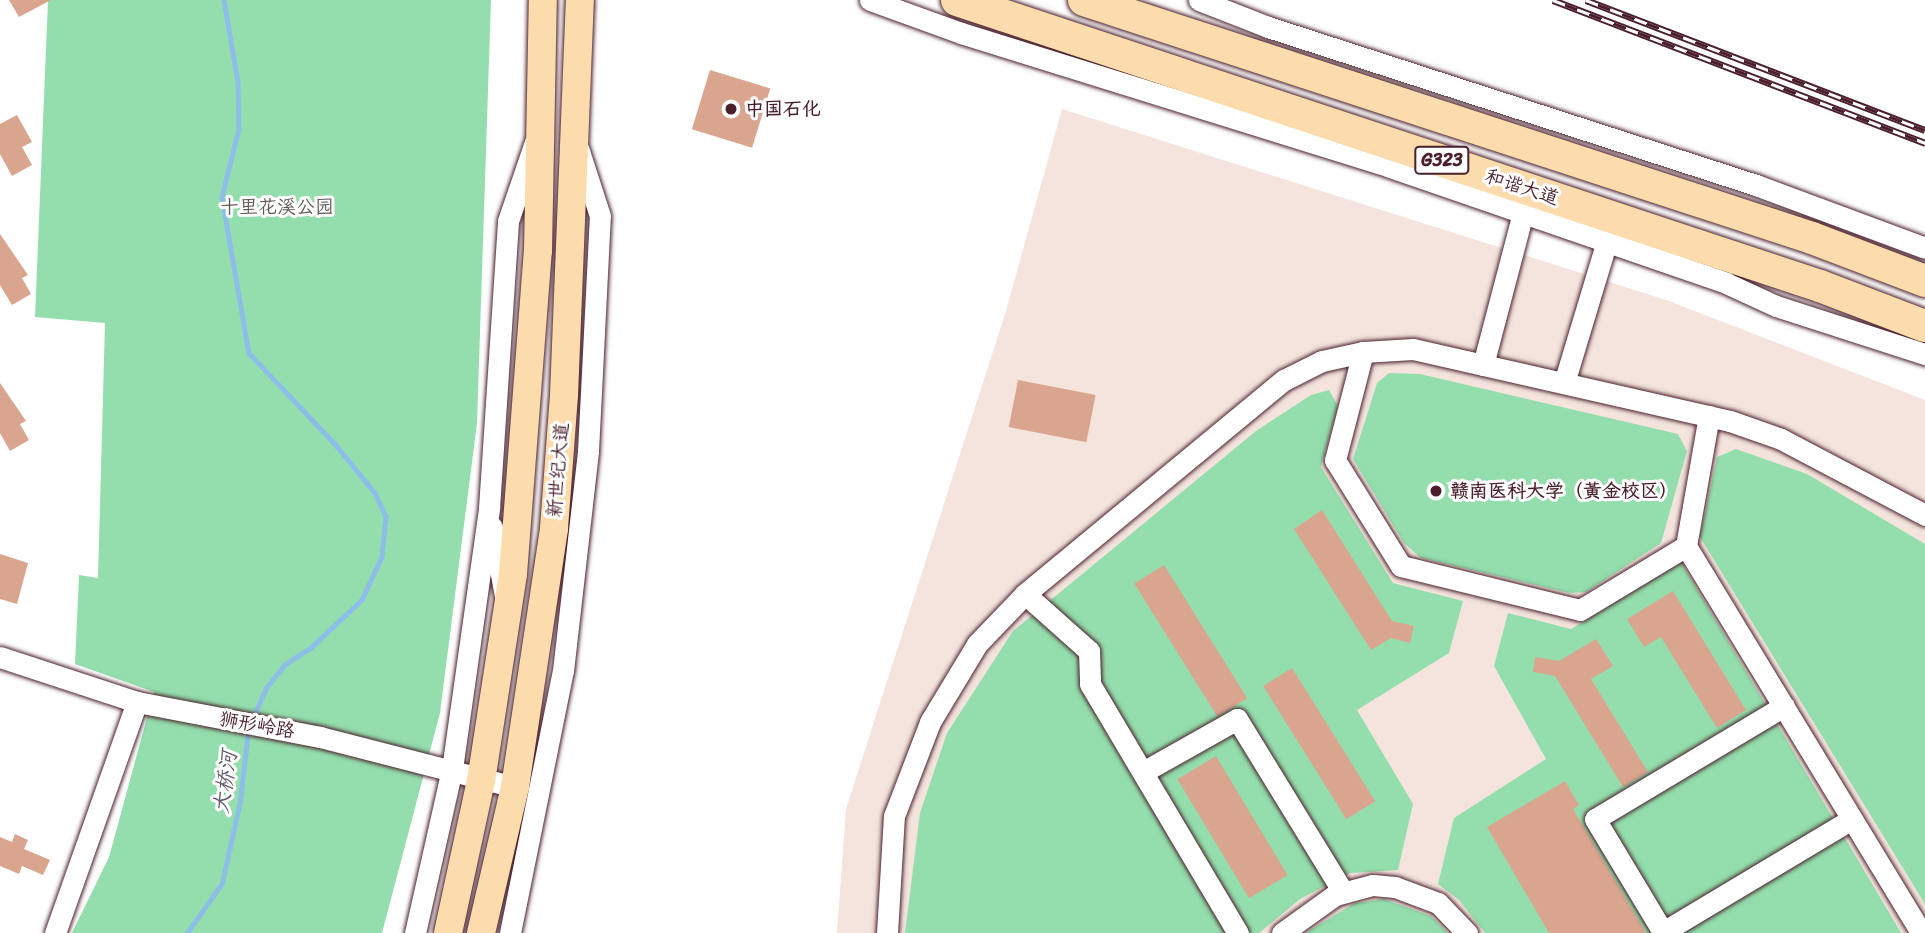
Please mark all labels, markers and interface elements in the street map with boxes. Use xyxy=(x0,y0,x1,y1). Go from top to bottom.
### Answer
place label: 中国石化 xyxy=(745,98,821,120)
marker: 中国石化 xyxy=(723,101,739,117)
road number: G323 xyxy=(1414,146,1470,174)
street label: 和谐大道 xyxy=(1482,164,1562,210)
park label: 十里花溪公园 xyxy=(220,196,334,218)
street label: 新世纪大道 xyxy=(543,422,573,518)
place label: 赣南医科大学（黄金校区） xyxy=(1450,480,1678,502)
marker: 赣南医科大学（黄金校区） xyxy=(1428,483,1444,499)
street label: 狮形岭路 xyxy=(218,707,296,743)
water label: 大桥河 xyxy=(208,749,242,815)

